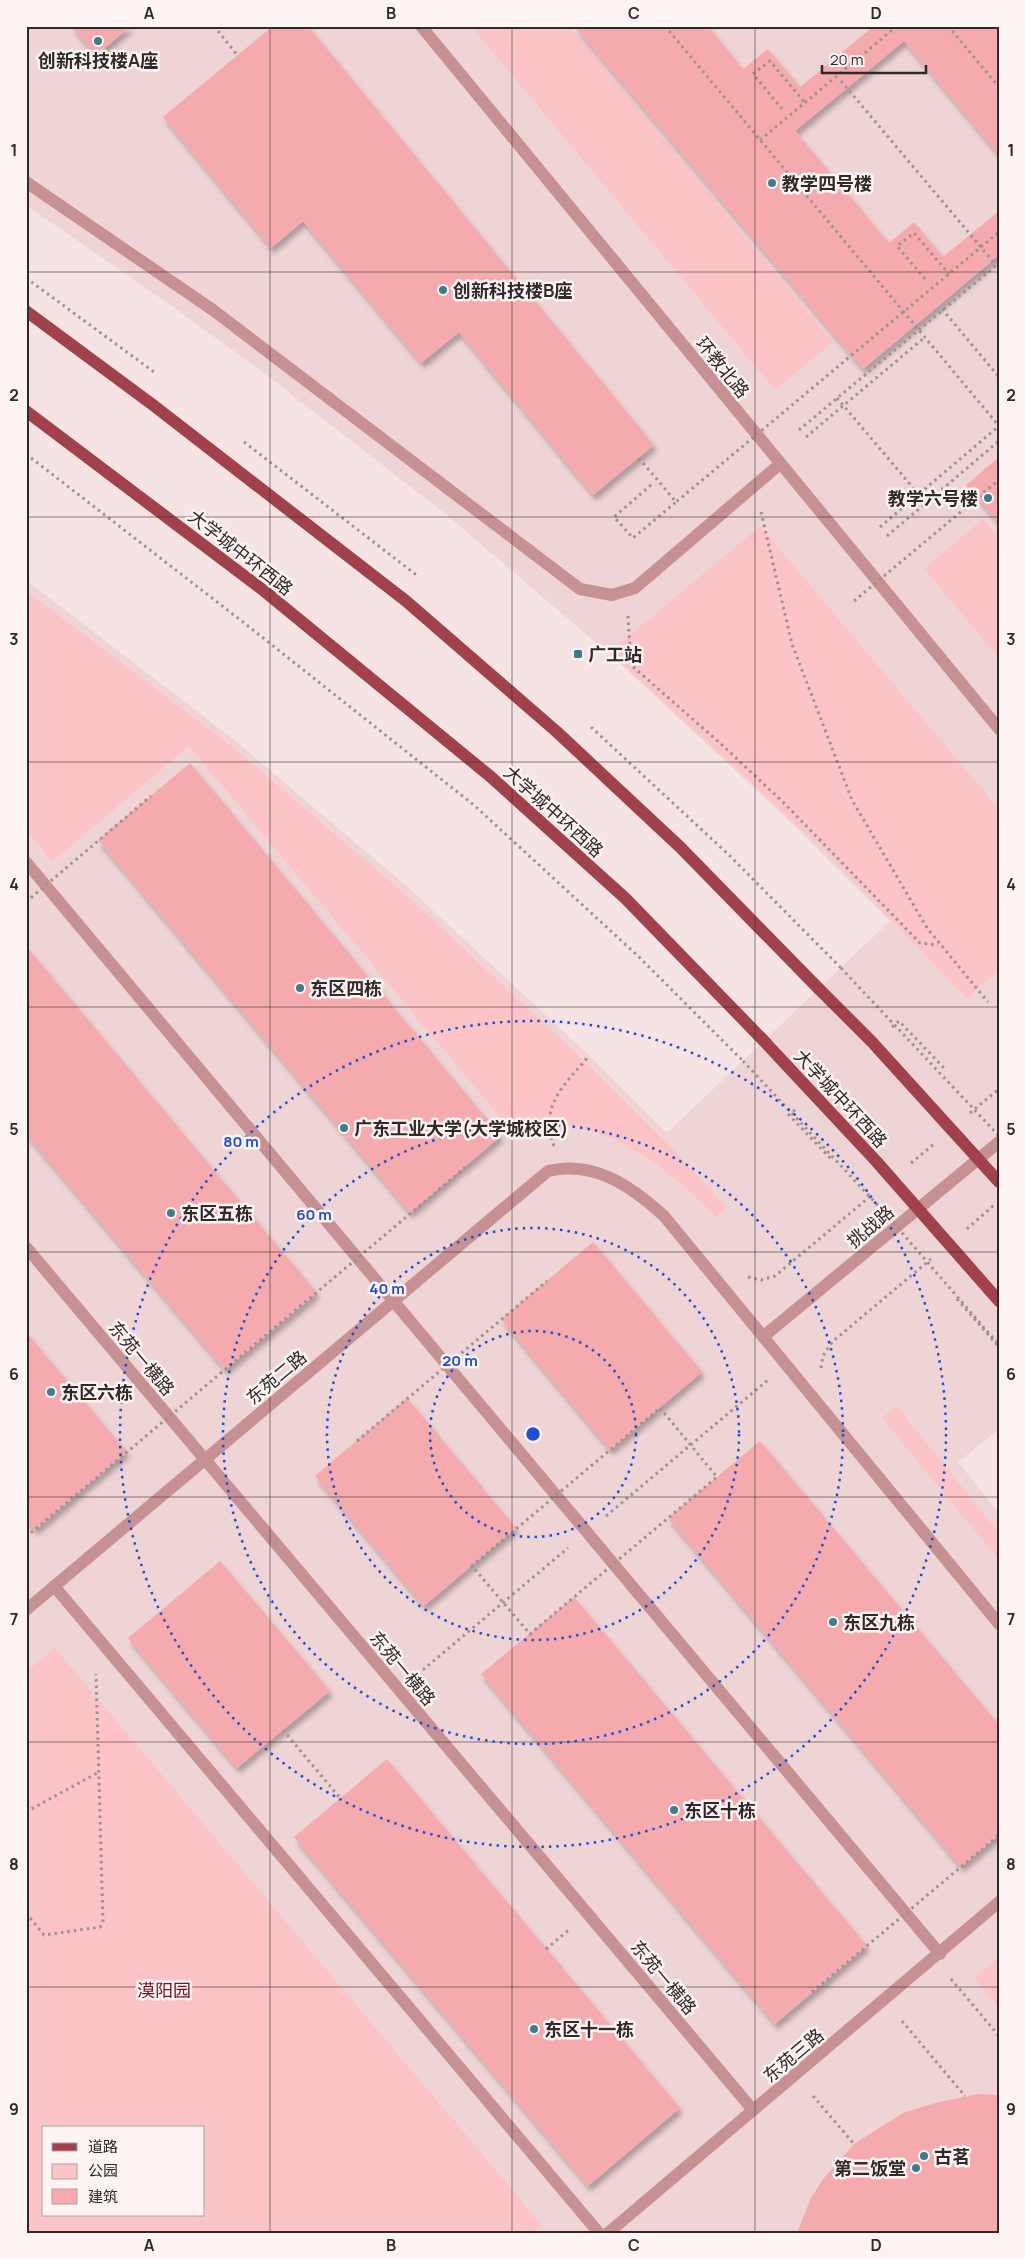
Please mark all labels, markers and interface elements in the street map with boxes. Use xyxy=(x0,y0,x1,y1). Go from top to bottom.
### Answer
text: A xyxy=(144,2,155,24)
text: B xyxy=(386,2,396,24)
text: C xyxy=(628,2,640,24)
text: D xyxy=(870,2,882,24)
marker: 创新科技楼A座 xyxy=(92,35,104,47)
scale bar xyxy=(822,42,926,74)
place label: 创新科技楼A座 xyxy=(38,48,158,72)
text: 20 m xyxy=(830,49,863,70)
text: 1 xyxy=(10,139,18,161)
text: 1 xyxy=(1007,139,1015,161)
place label: 教学四号楼 xyxy=(782,171,872,195)
marker: 教学四号楼 xyxy=(766,177,778,189)
place label: 创新科技楼B座 xyxy=(453,278,572,302)
marker: 创新科技楼B座 xyxy=(437,284,449,296)
street label: 环教北路 xyxy=(691,331,755,403)
text: 2 xyxy=(9,384,19,406)
text: 2 xyxy=(1006,384,1016,406)
place label: 教学六号楼 xyxy=(888,486,978,510)
marker: 教学六号楼 xyxy=(982,492,994,504)
street label: 大学城中环西路 xyxy=(184,504,298,600)
text: 3 xyxy=(9,628,19,650)
text: 3 xyxy=(1006,628,1016,650)
place label: 广工站 xyxy=(588,642,642,666)
marker: 广工站 xyxy=(572,648,584,660)
street label: 大学城中环西路 xyxy=(499,760,609,862)
text: 4 xyxy=(9,873,19,895)
text: 4 xyxy=(1006,873,1016,895)
place label: 东区四栋 xyxy=(310,976,382,1000)
marker: 东区四栋 xyxy=(294,982,306,994)
street label: 大学城中环西路 xyxy=(789,1044,893,1152)
place label: 广东工业大学(大学城校区) xyxy=(354,1116,568,1140)
text: 5 xyxy=(9,1118,19,1140)
text: 5 xyxy=(1006,1118,1016,1140)
marker: 广东工业大学(大学城校区) xyxy=(338,1122,350,1134)
text: 80 m xyxy=(223,1131,259,1152)
street label: 挑战路 xyxy=(842,1199,898,1253)
place label: 东区五栋 xyxy=(181,1201,253,1225)
text: 60 m xyxy=(296,1204,332,1225)
marker: 东区五栋 xyxy=(165,1207,177,1219)
text: 40 m xyxy=(369,1278,405,1299)
street label: 东苑一横路 xyxy=(104,1316,180,1400)
street label: 东苑二路 xyxy=(241,1345,311,1409)
text: 20 m xyxy=(442,1350,478,1371)
text: 6 xyxy=(9,1363,19,1385)
text: 6 xyxy=(1006,1363,1016,1385)
place label: 东区六栋 xyxy=(61,1380,133,1404)
marker: 东区六栋 xyxy=(45,1386,57,1398)
centre of rings xyxy=(524,1425,542,1443)
text: 7 xyxy=(10,1608,18,1630)
text: 7 xyxy=(1007,1608,1015,1630)
place label: 东区九栋 xyxy=(843,1610,915,1634)
marker: 东区九栋 xyxy=(827,1616,839,1628)
street label: 东苑一横路 xyxy=(365,1626,441,1710)
place label: 东区十栋 xyxy=(684,1798,756,1822)
marker: 东区十栋 xyxy=(668,1804,680,1816)
text: 8 xyxy=(9,1853,19,1875)
text: 8 xyxy=(1006,1853,1016,1875)
street label: 东苑一横路 xyxy=(626,1935,702,2019)
park label: 漠阳园 xyxy=(137,1978,191,2002)
place label: 东区十一栋 xyxy=(544,2017,634,2041)
marker: 东区十一栋 xyxy=(528,2023,540,2035)
street label: 东苑三路 xyxy=(758,2023,828,2087)
text: 9 xyxy=(9,2098,19,2120)
text: 9 xyxy=(1006,2098,1016,2120)
legend xyxy=(42,2126,205,2216)
text: 道路 xyxy=(88,2136,118,2157)
place label: 古茗 xyxy=(934,2144,970,2168)
marker: 古茗 xyxy=(918,2150,930,2162)
place label: 第二饭堂 xyxy=(834,2156,906,2180)
text: 公园 xyxy=(88,2160,118,2181)
marker: 第二饭堂 xyxy=(910,2162,922,2174)
text: 建筑 xyxy=(88,2186,118,2207)
text: A xyxy=(144,2234,155,2256)
text: B xyxy=(386,2234,396,2256)
text: C xyxy=(628,2234,640,2256)
text: D xyxy=(870,2234,882,2256)

